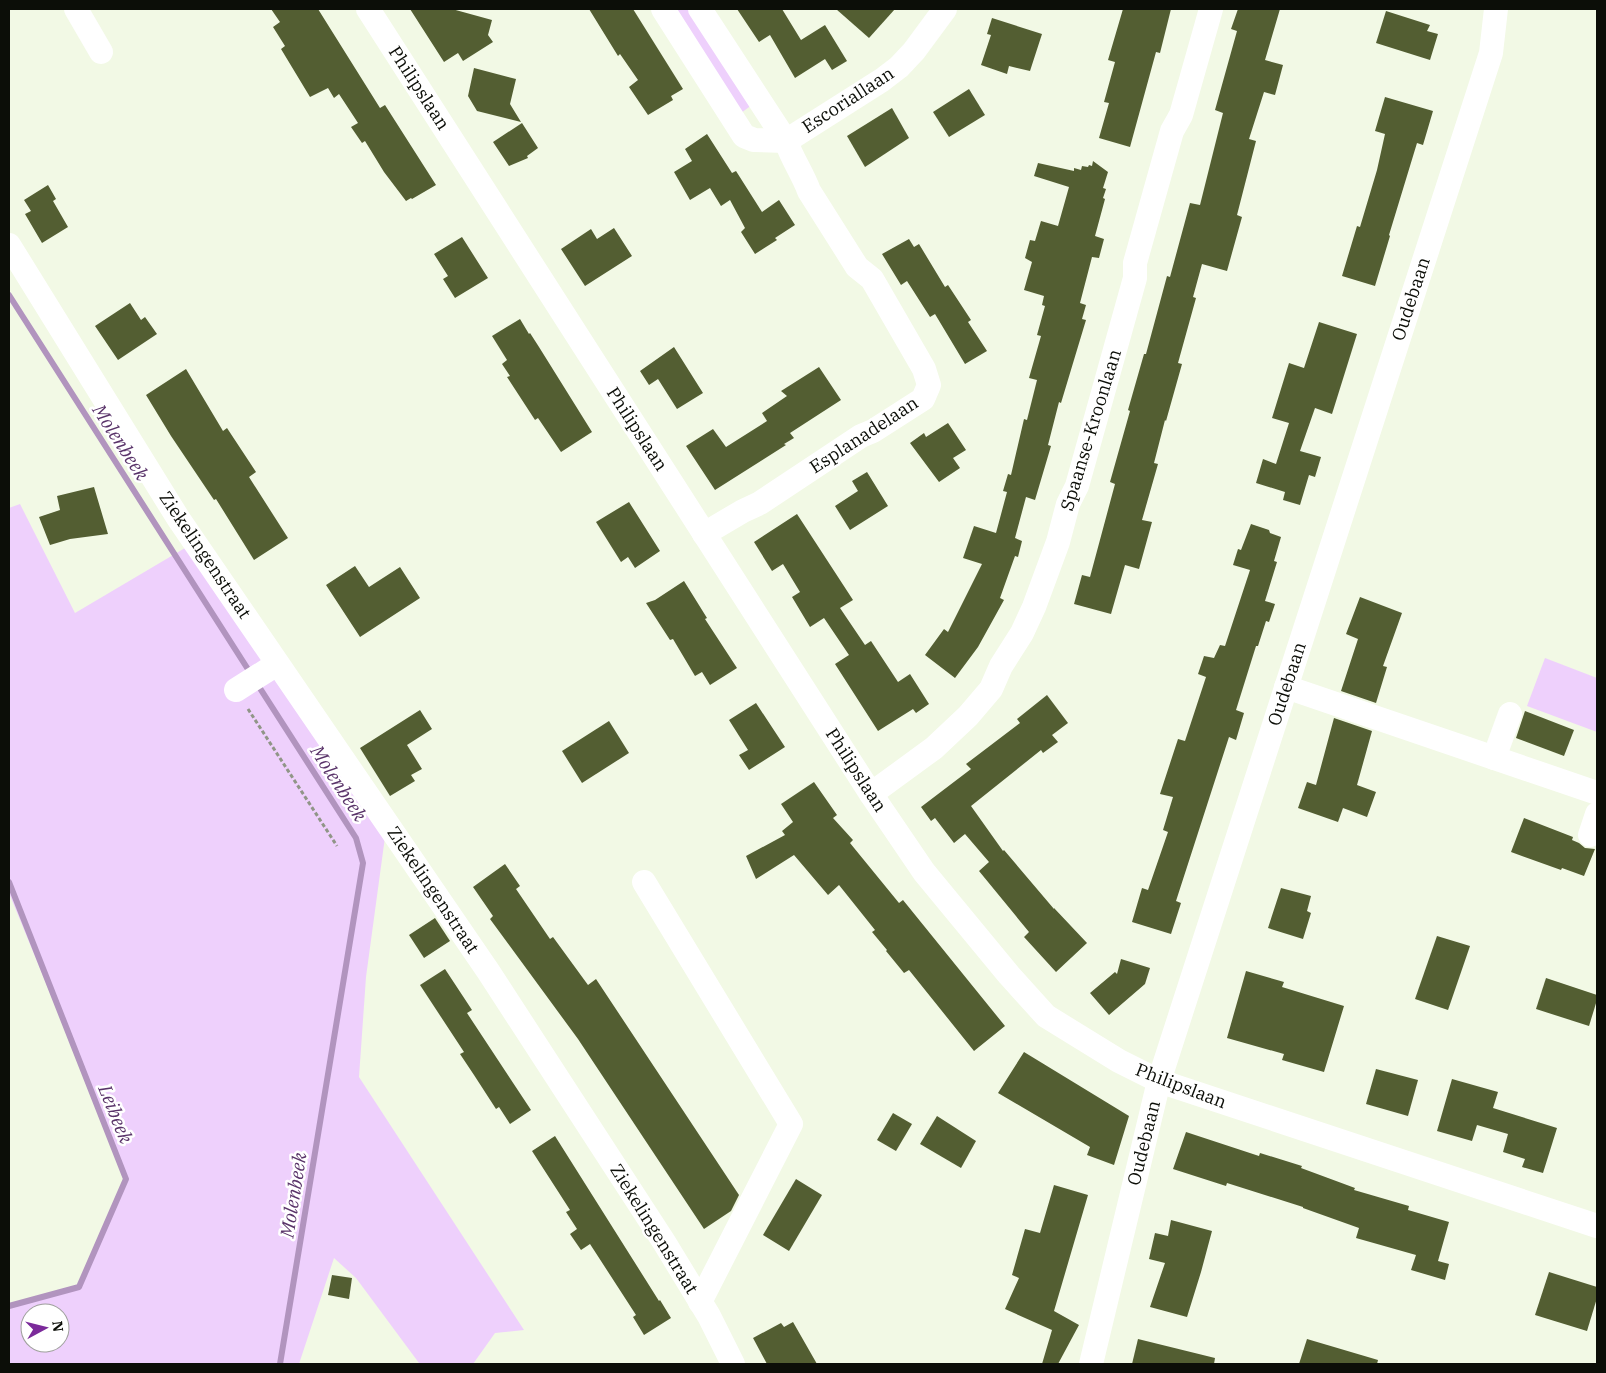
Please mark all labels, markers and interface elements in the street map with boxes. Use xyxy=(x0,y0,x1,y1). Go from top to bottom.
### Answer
street label: Philipslaan xyxy=(384,41,455,134)
street label: Escoriallaan xyxy=(797,61,898,138)
street label: Oudebaan xyxy=(1386,254,1435,344)
street label: Spaanse-Kroonlaan xyxy=(1055,346,1126,513)
street label: Philipslaan xyxy=(602,382,673,475)
street label: Esplanadelaan xyxy=(805,391,922,478)
water label: Molenbeek xyxy=(87,399,155,485)
street label: Ziekelingenstraat xyxy=(154,487,257,623)
street label: Oudebaan xyxy=(1262,639,1311,729)
street label: Philipslaan xyxy=(821,723,892,816)
water label: Molenbeek xyxy=(305,740,373,826)
street label: Ziekelingenstraat xyxy=(382,822,485,958)
street label: Philipslaan xyxy=(1132,1058,1230,1113)
water label: Leibeek xyxy=(93,1080,139,1148)
street label: Oudebaan xyxy=(1122,1098,1165,1188)
water label: Molenbeek xyxy=(274,1150,312,1240)
street label: Ziekelingenstraat xyxy=(605,1160,704,1298)
north arrow xyxy=(20,1303,70,1353)
text: N xyxy=(48,1320,68,1333)

